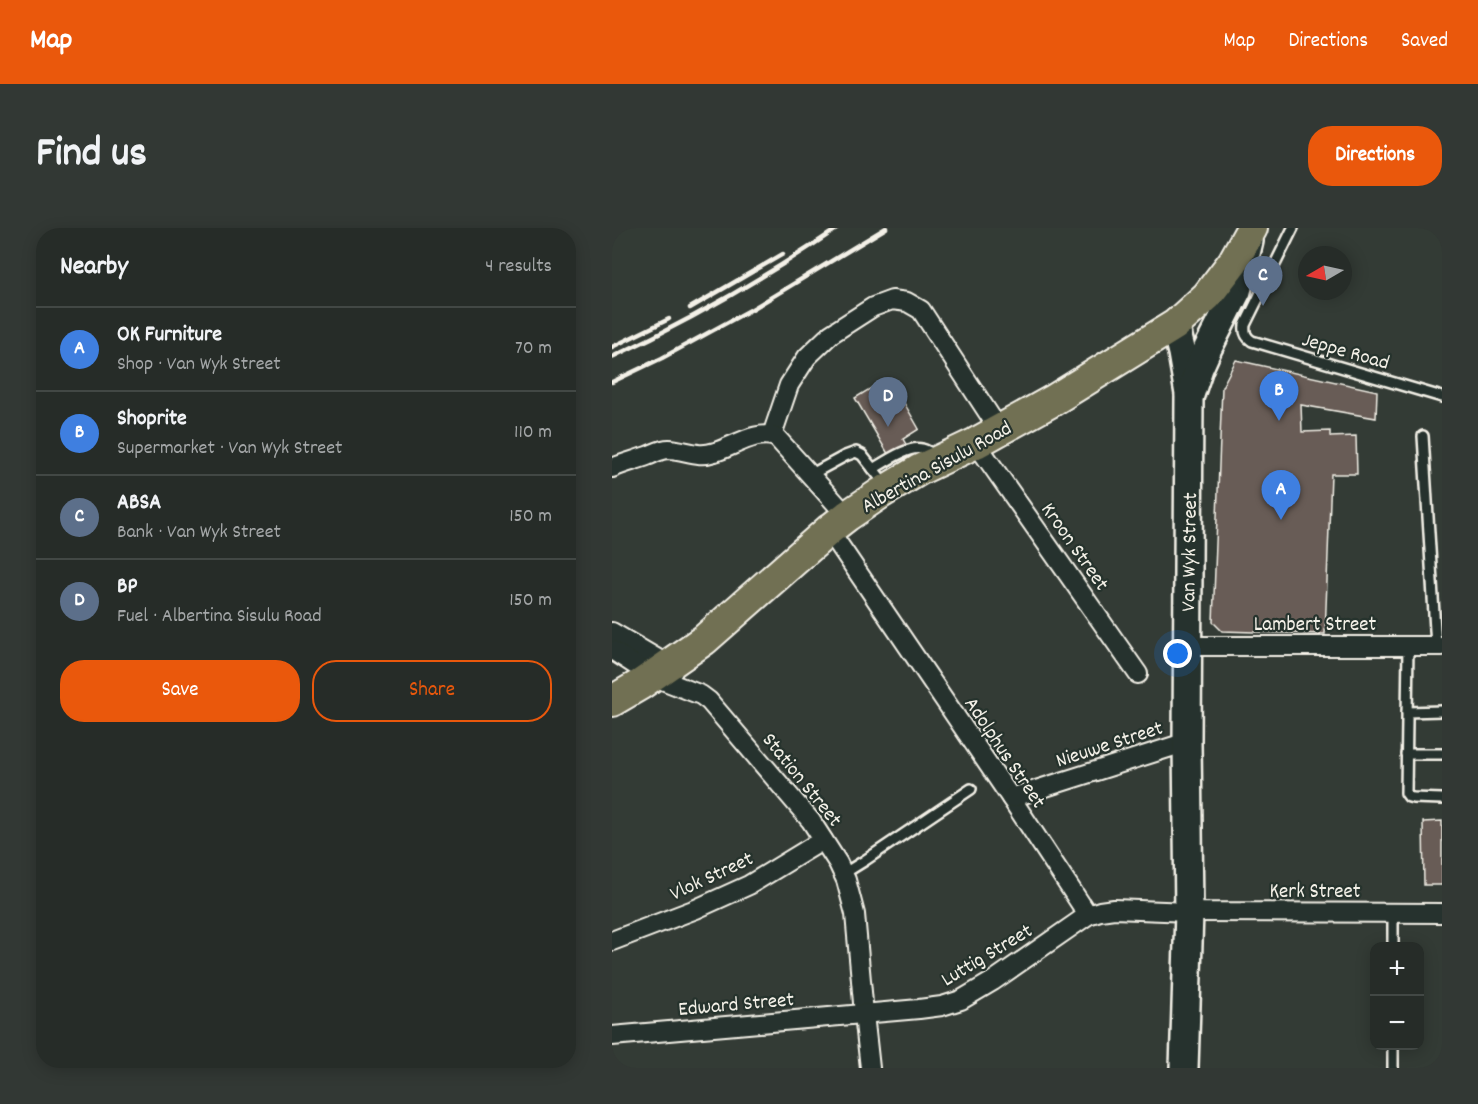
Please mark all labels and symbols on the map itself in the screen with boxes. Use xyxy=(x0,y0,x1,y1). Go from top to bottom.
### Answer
north arrow xyxy=(1298,246,1352,300)
pin: C xyxy=(1244,256,1282,306)
street label: Jeppe Road xyxy=(1298,326,1392,380)
pin: B xyxy=(1260,372,1298,421)
pin: D xyxy=(868,378,908,427)
street label: Albertina Sisulu Road xyxy=(857,415,1018,522)
pin: A xyxy=(1262,470,1300,520)
street label: Van Wyk Street xyxy=(1175,492,1207,612)
street label: Kroon Street xyxy=(1032,497,1115,598)
street label: Lambert Street xyxy=(1254,611,1377,641)
your location xyxy=(1163,639,1192,668)
street label: Adolphus Street xyxy=(955,692,1052,816)
street label: Nieuwe Street xyxy=(1052,714,1168,777)
street label: Station Street xyxy=(753,727,848,835)
street label: Vlok Street xyxy=(666,845,759,910)
street label: Kerk Street xyxy=(1269,878,1361,908)
street label: Luttig Street xyxy=(936,917,1039,996)
street label: Edward Street xyxy=(677,986,796,1026)

